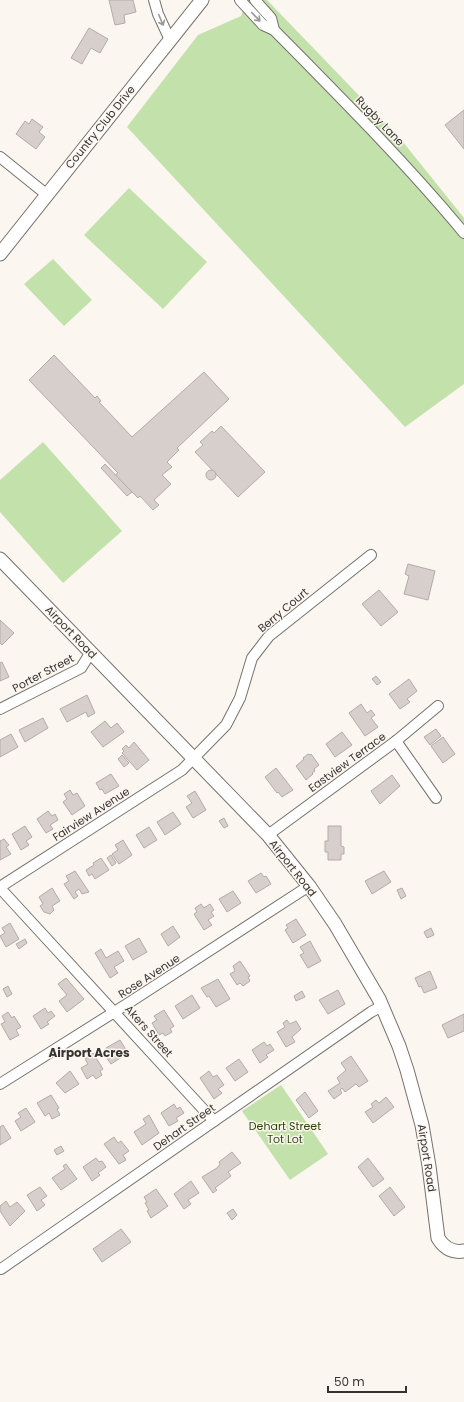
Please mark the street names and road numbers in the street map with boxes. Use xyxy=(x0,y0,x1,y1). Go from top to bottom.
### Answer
street label: Country Club Drive xyxy=(61,82,139,172)
street label: Rugby Lane xyxy=(352,93,408,150)
street label: Berry Court xyxy=(254,584,312,636)
street label: Airport Road xyxy=(42,602,100,662)
street label: Porter Street xyxy=(9,650,77,696)
street label: Eastview Terrace xyxy=(305,728,389,796)
street label: Fairview Avenue xyxy=(49,783,133,845)
street label: Airport Road xyxy=(266,836,320,900)
street label: Rose Avenue xyxy=(115,950,183,1002)
street label: Akers Street xyxy=(121,1002,177,1060)
street label: Dehart Street xyxy=(150,1100,218,1154)
street label: Airport Road xyxy=(414,1123,440,1193)

